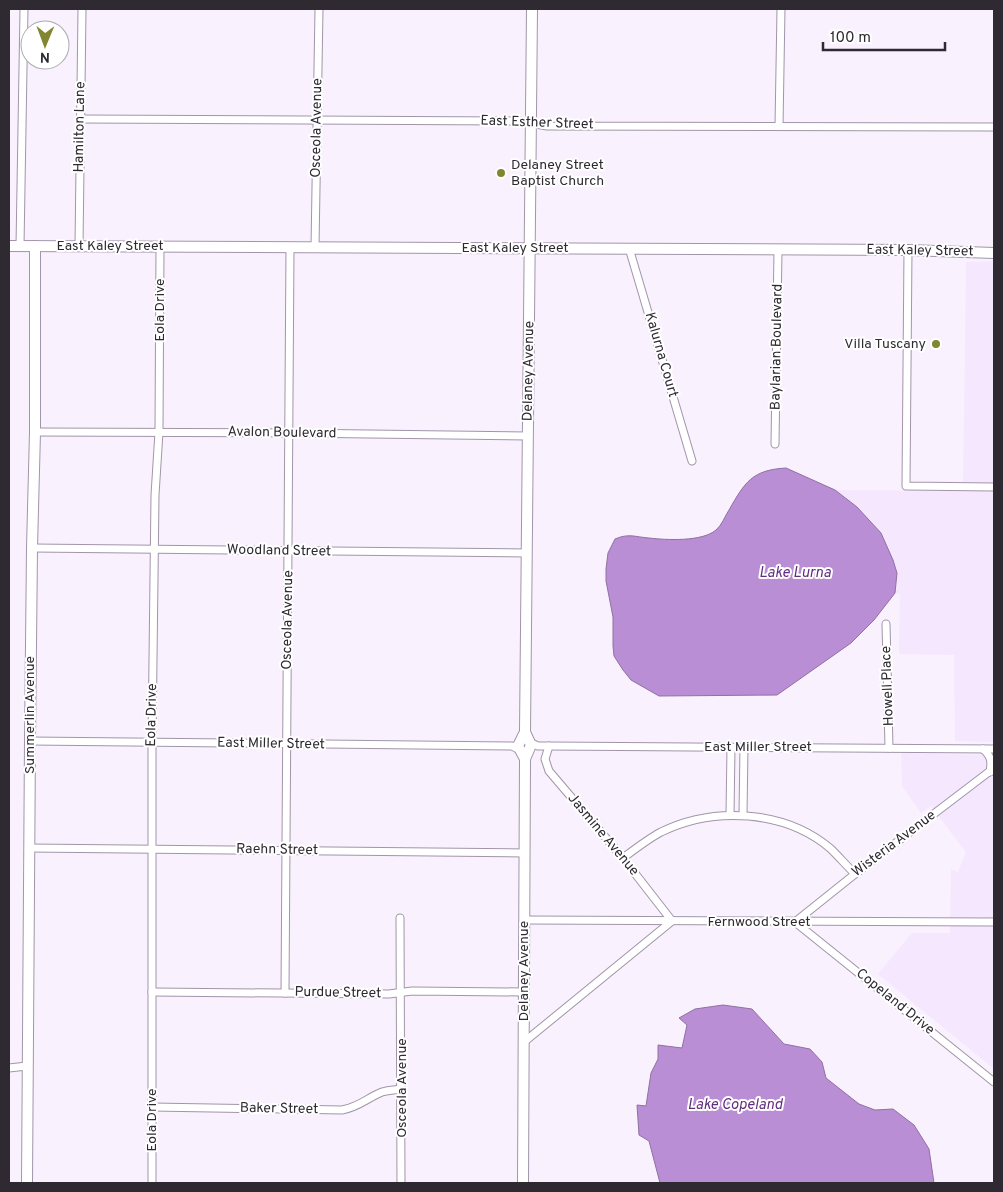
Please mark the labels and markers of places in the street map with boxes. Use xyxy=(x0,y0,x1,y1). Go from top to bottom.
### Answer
place label: Delaney Street Baptist Church xyxy=(511,157,604,190)
marker: Delaney Street Baptist Church xyxy=(495,167,507,179)
place label: Villa Tuscany xyxy=(844,336,926,353)
marker: Villa Tuscany xyxy=(930,338,942,350)

